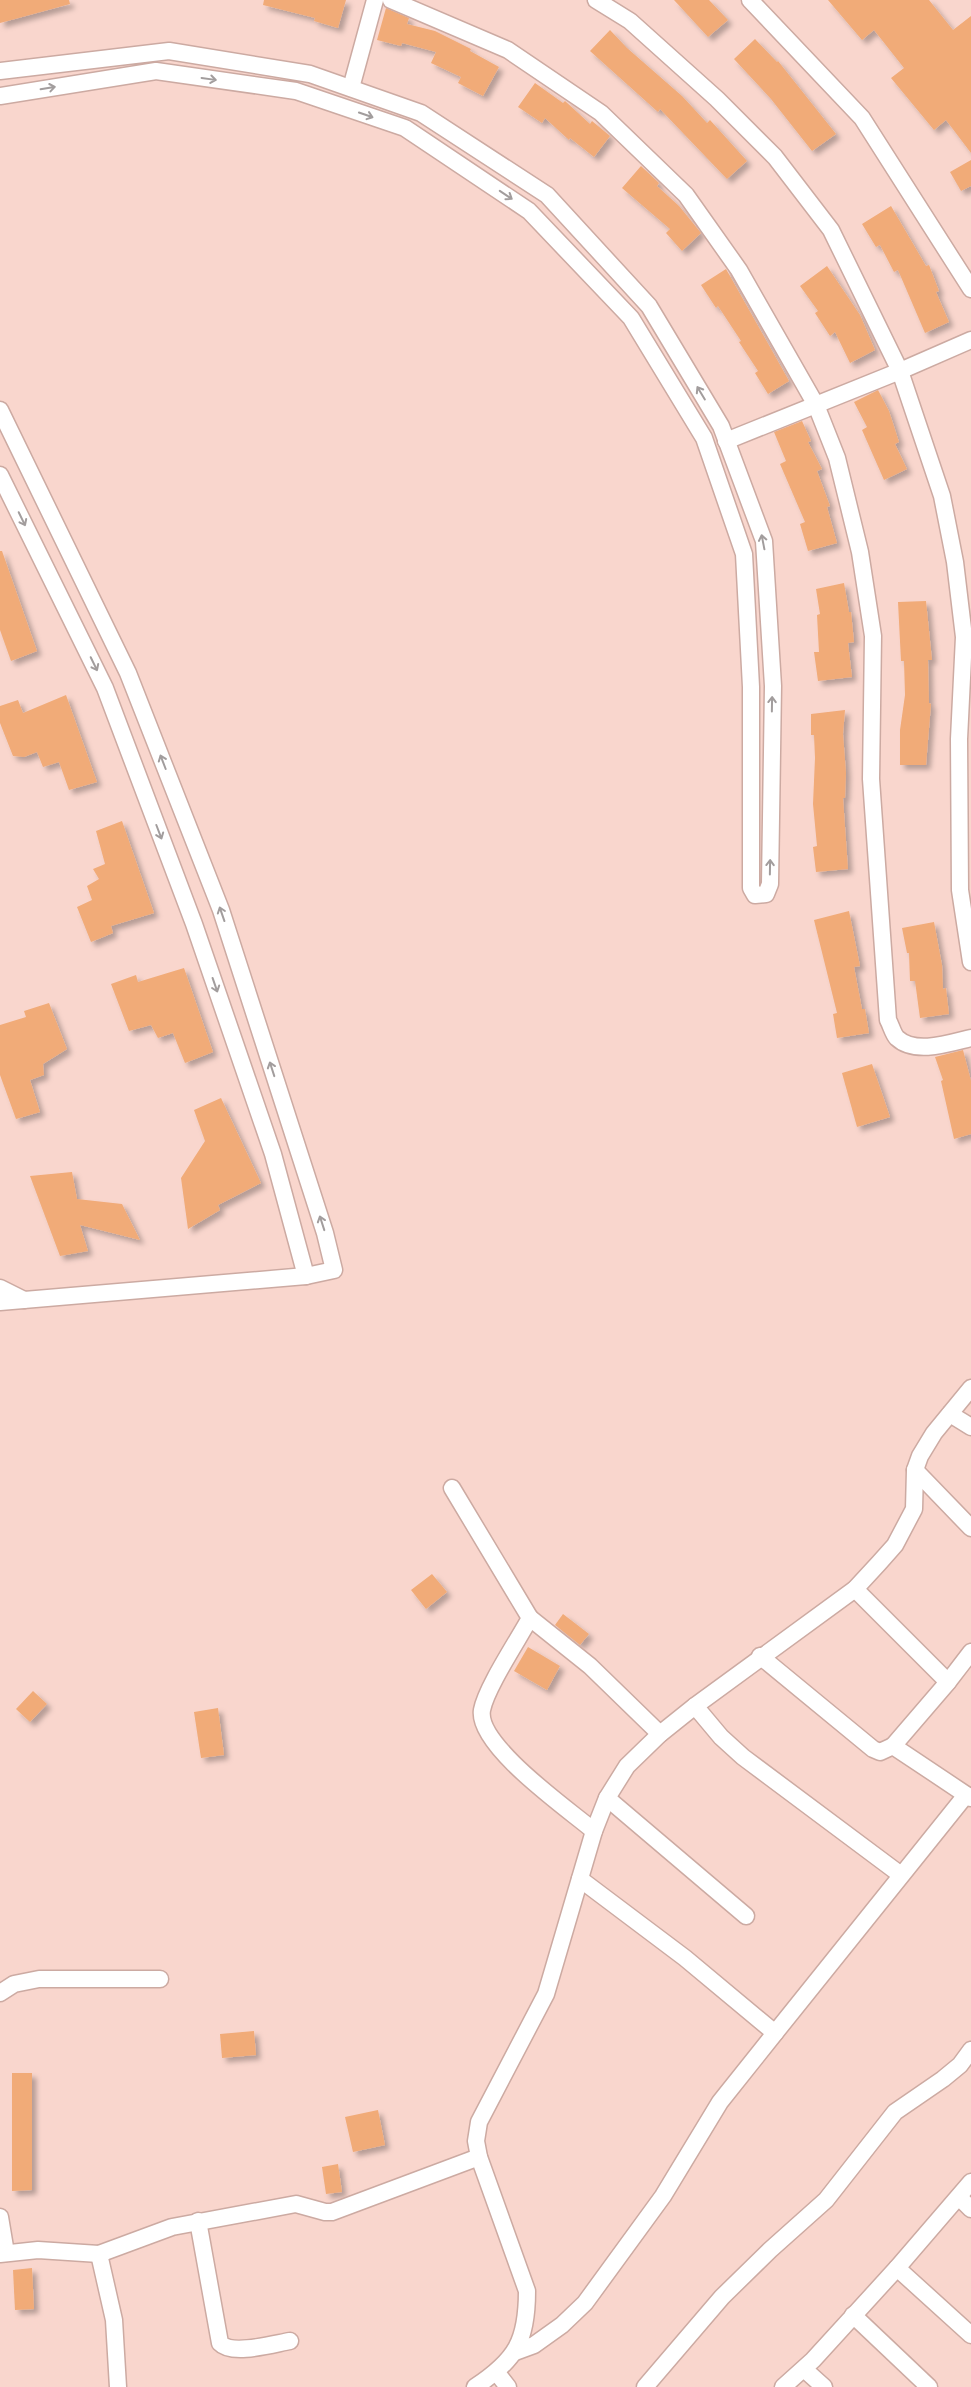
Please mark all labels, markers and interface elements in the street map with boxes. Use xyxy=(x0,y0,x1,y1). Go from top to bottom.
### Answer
one-way arrow xyxy=(200,74,216,84)
one-way arrow xyxy=(40,83,56,93)
one-way arrow xyxy=(358,111,374,120)
one-way arrow xyxy=(499,191,513,201)
one-way arrow xyxy=(695,386,705,400)
one-way arrow xyxy=(17,511,27,526)
one-way arrow xyxy=(757,535,767,551)
one-way arrow xyxy=(89,657,99,672)
one-way arrow xyxy=(767,697,777,713)
one-way arrow xyxy=(158,755,167,771)
one-way arrow xyxy=(155,824,164,839)
one-way arrow xyxy=(766,859,775,875)
one-way arrow xyxy=(217,907,226,922)
one-way arrow xyxy=(211,976,220,992)
one-way arrow xyxy=(266,1061,276,1077)
one-way arrow xyxy=(317,1216,326,1231)

